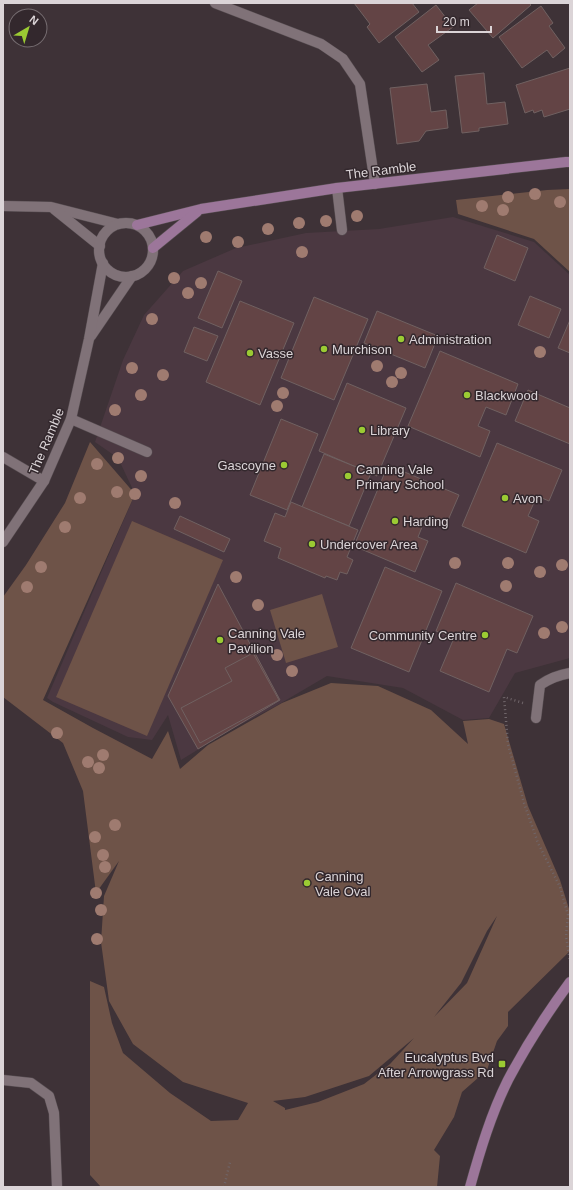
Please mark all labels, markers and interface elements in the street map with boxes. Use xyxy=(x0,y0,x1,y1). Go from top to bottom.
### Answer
north arrow xyxy=(8,8,48,48)
scale bar xyxy=(437,8,491,34)
text: N xyxy=(27,13,41,27)
text: 20 m xyxy=(443,15,470,29)
street label: The Ramble xyxy=(345,159,417,182)
place label: Administration xyxy=(409,332,491,347)
marker: Administration xyxy=(396,334,406,344)
place label: Murchison xyxy=(332,342,392,357)
marker: Murchison xyxy=(319,344,329,354)
place label: Vasse xyxy=(258,346,293,361)
marker: Vasse xyxy=(245,348,255,358)
place label: Blackwood xyxy=(475,388,538,403)
marker: Blackwood xyxy=(462,390,472,400)
street label: The Ramble xyxy=(26,406,67,477)
place label: Library xyxy=(370,423,410,438)
marker: Library xyxy=(357,425,367,435)
place label: Gascoyne xyxy=(217,458,276,473)
marker: Gascoyne xyxy=(279,460,289,470)
place label: Canning Vale Primary School xyxy=(356,462,444,492)
marker: Canning Vale Primary School xyxy=(343,471,353,481)
place label: Avon xyxy=(513,491,542,506)
marker: Avon xyxy=(500,493,510,503)
place label: Harding xyxy=(403,514,449,529)
marker: Harding xyxy=(390,516,400,526)
place label: Undercover Area xyxy=(320,537,418,552)
marker: Undercover Area xyxy=(307,539,317,549)
place label: Canning Vale Pavilion xyxy=(228,626,305,656)
place label: Community Centre xyxy=(369,628,477,643)
marker: Community Centre xyxy=(480,630,490,640)
marker: Canning Vale Pavilion xyxy=(215,635,225,645)
place label: Canning Vale Oval xyxy=(315,869,371,899)
marker: Canning Vale Oval xyxy=(302,878,312,888)
place label: Eucalyptus Bvd After Arrowgrass Rd xyxy=(378,1050,494,1080)
marker: Eucalyptus Bvd After Arrowgrass Rd xyxy=(497,1059,507,1069)

